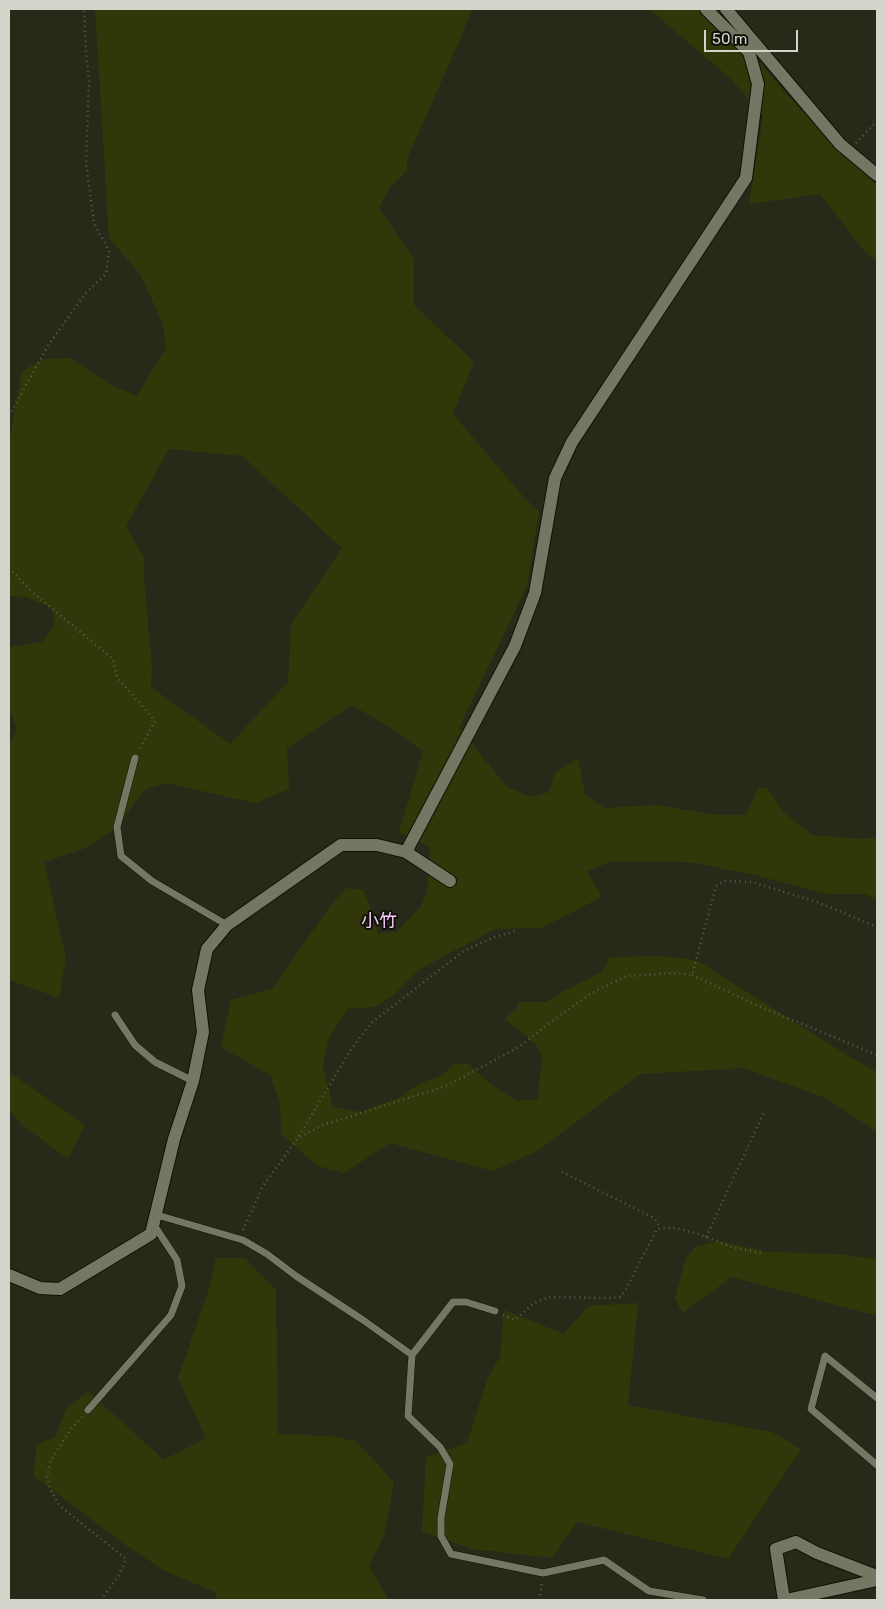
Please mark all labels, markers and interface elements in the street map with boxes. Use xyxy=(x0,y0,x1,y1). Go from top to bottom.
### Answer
scale bar xyxy=(706,20,800,52)
text: 50 m xyxy=(712,30,747,48)
district label: 小竹 xyxy=(361,911,397,933)

